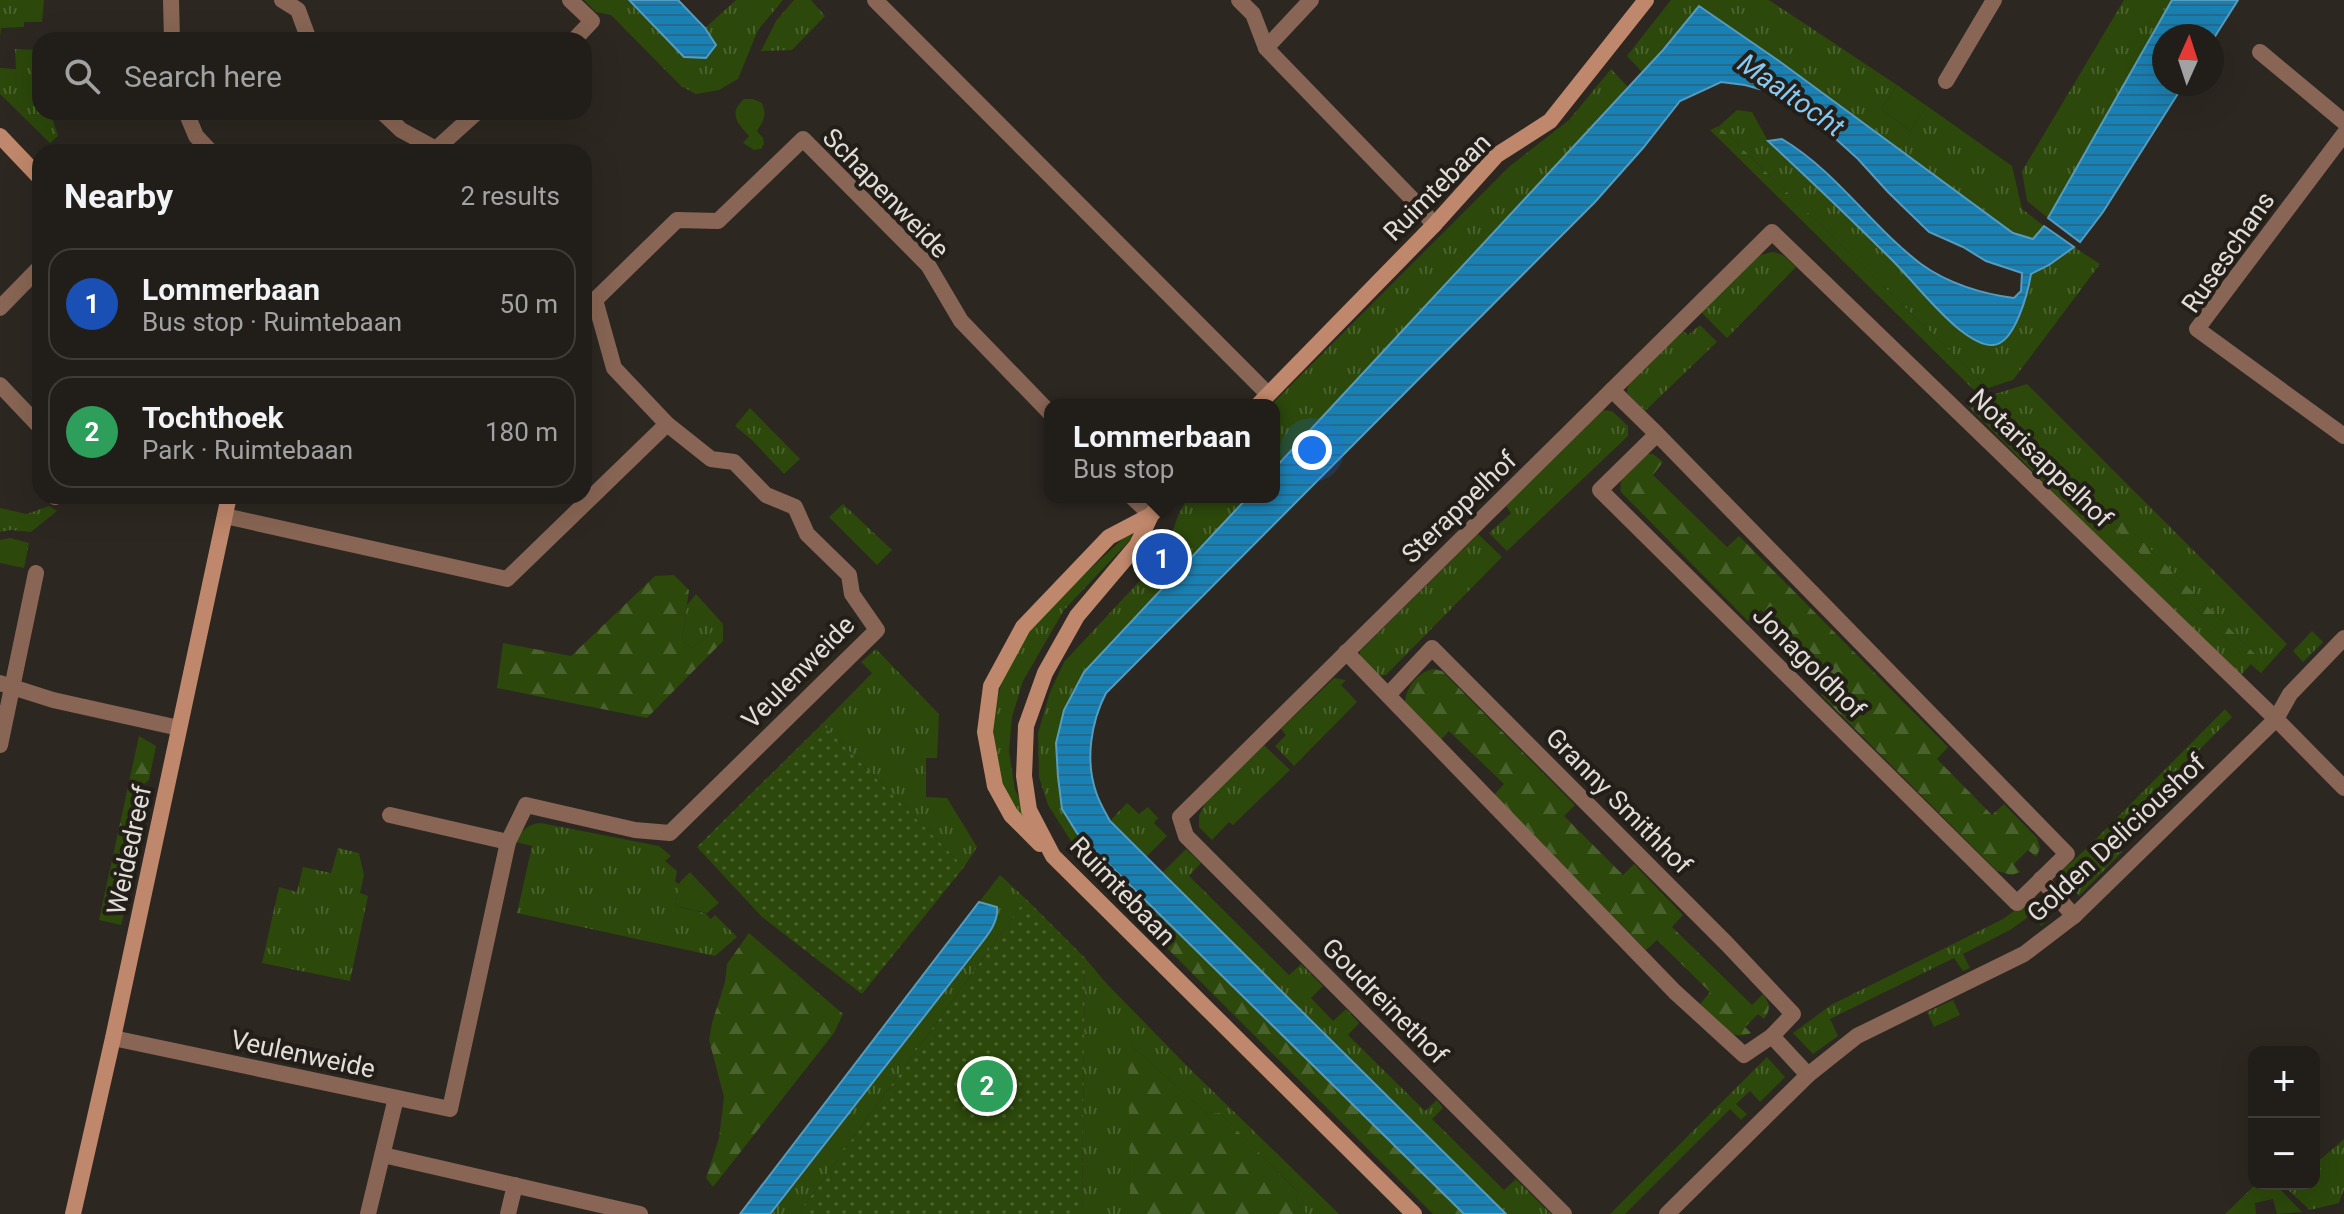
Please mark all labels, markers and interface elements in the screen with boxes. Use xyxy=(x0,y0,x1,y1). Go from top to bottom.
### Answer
north arrow xyxy=(2152,24,2224,96)
search box xyxy=(32,32,592,120)
water label: Maaltocht xyxy=(1732,46,1851,144)
icon: search xyxy=(60,54,104,98)
text: Search here xyxy=(124,59,282,94)
street label: Schapenweide xyxy=(817,122,955,264)
street label: Ruimtebaan xyxy=(1377,127,1497,247)
text: Nearby xyxy=(64,176,173,216)
text: 2 results xyxy=(461,181,560,211)
street label: Ruseschans xyxy=(2175,186,2281,318)
text: Lommerbaan xyxy=(142,272,320,307)
text: 1 xyxy=(85,289,99,319)
text: 50 m xyxy=(500,289,558,319)
text: Bus stop · Ruimtebaan xyxy=(142,307,402,337)
street label: Notarisappelhof xyxy=(1964,383,2119,534)
popup xyxy=(1044,399,1280,503)
text: Tochthoek xyxy=(142,400,284,435)
text: 2 xyxy=(85,417,99,447)
text: 180 m xyxy=(485,417,558,447)
text: Lommerbaan xyxy=(1073,419,1251,454)
your location xyxy=(1292,430,1332,470)
text: Park · Ruimtebaan xyxy=(142,435,353,465)
street label: Sterappelhof xyxy=(1395,444,1523,569)
text: Bus stop xyxy=(1073,454,1174,484)
pin: 1 xyxy=(1136,529,1188,589)
street label: Jonagoldhof xyxy=(1747,600,1872,725)
street label: Veulenweide xyxy=(736,610,860,734)
street label: Granny Smithhof xyxy=(1540,722,1699,881)
street label: Golden Delicioushof xyxy=(2021,747,2212,928)
street label: Weidedreef xyxy=(101,782,157,917)
street label: Ruimtebaan xyxy=(1064,831,1182,951)
street label: Goudreinethof xyxy=(1316,932,1455,1071)
street label: Veulenweide xyxy=(228,1024,378,1084)
map controls xyxy=(2248,1046,2320,1190)
button: + xyxy=(2248,1046,2320,1118)
pin: 2 xyxy=(961,1056,1013,1116)
button: − xyxy=(2248,1118,2320,1190)

